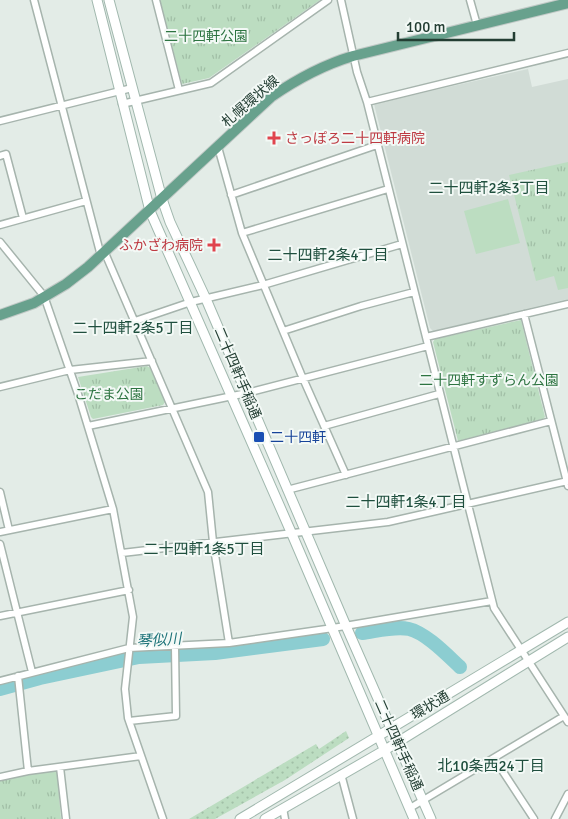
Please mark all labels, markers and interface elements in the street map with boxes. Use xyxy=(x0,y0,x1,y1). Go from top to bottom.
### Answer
scale bar xyxy=(398,10,514,42)
text: 100 m xyxy=(406,18,446,36)
park label: 二十四軒公園 xyxy=(164,28,248,45)
street label: 札幌環状線 xyxy=(218,72,282,131)
place label: さっぽろ二十四軒病院 xyxy=(285,130,425,147)
marker: さっぽろ二十四軒病院 xyxy=(267,131,281,145)
district label: 二十四軒2条3丁目 xyxy=(428,179,550,197)
place label: ふかざわ病院 xyxy=(119,237,203,254)
marker: ふかざわ病院 xyxy=(207,238,221,252)
district label: 二十四軒2条4丁目 xyxy=(267,246,389,264)
district label: 二十四軒2条5丁目 xyxy=(72,319,194,337)
street label: 二十四軒手稲通 xyxy=(211,325,265,422)
park label: 二十四軒すずらん公園 xyxy=(419,372,559,389)
park label: こだま公園 xyxy=(74,386,144,403)
place label: 二十四軒 xyxy=(270,429,326,446)
marker: 二十四軒 xyxy=(252,430,266,444)
district label: 二十四軒1条4丁目 xyxy=(345,493,467,511)
district label: 二十四軒1条5丁目 xyxy=(143,540,265,558)
water label: 琴似川 xyxy=(136,629,184,651)
street label: 環状通 xyxy=(408,687,453,724)
street label: 二十四軒手稲通 xyxy=(371,697,426,793)
district label: 北10条西24丁目 xyxy=(437,757,545,775)

